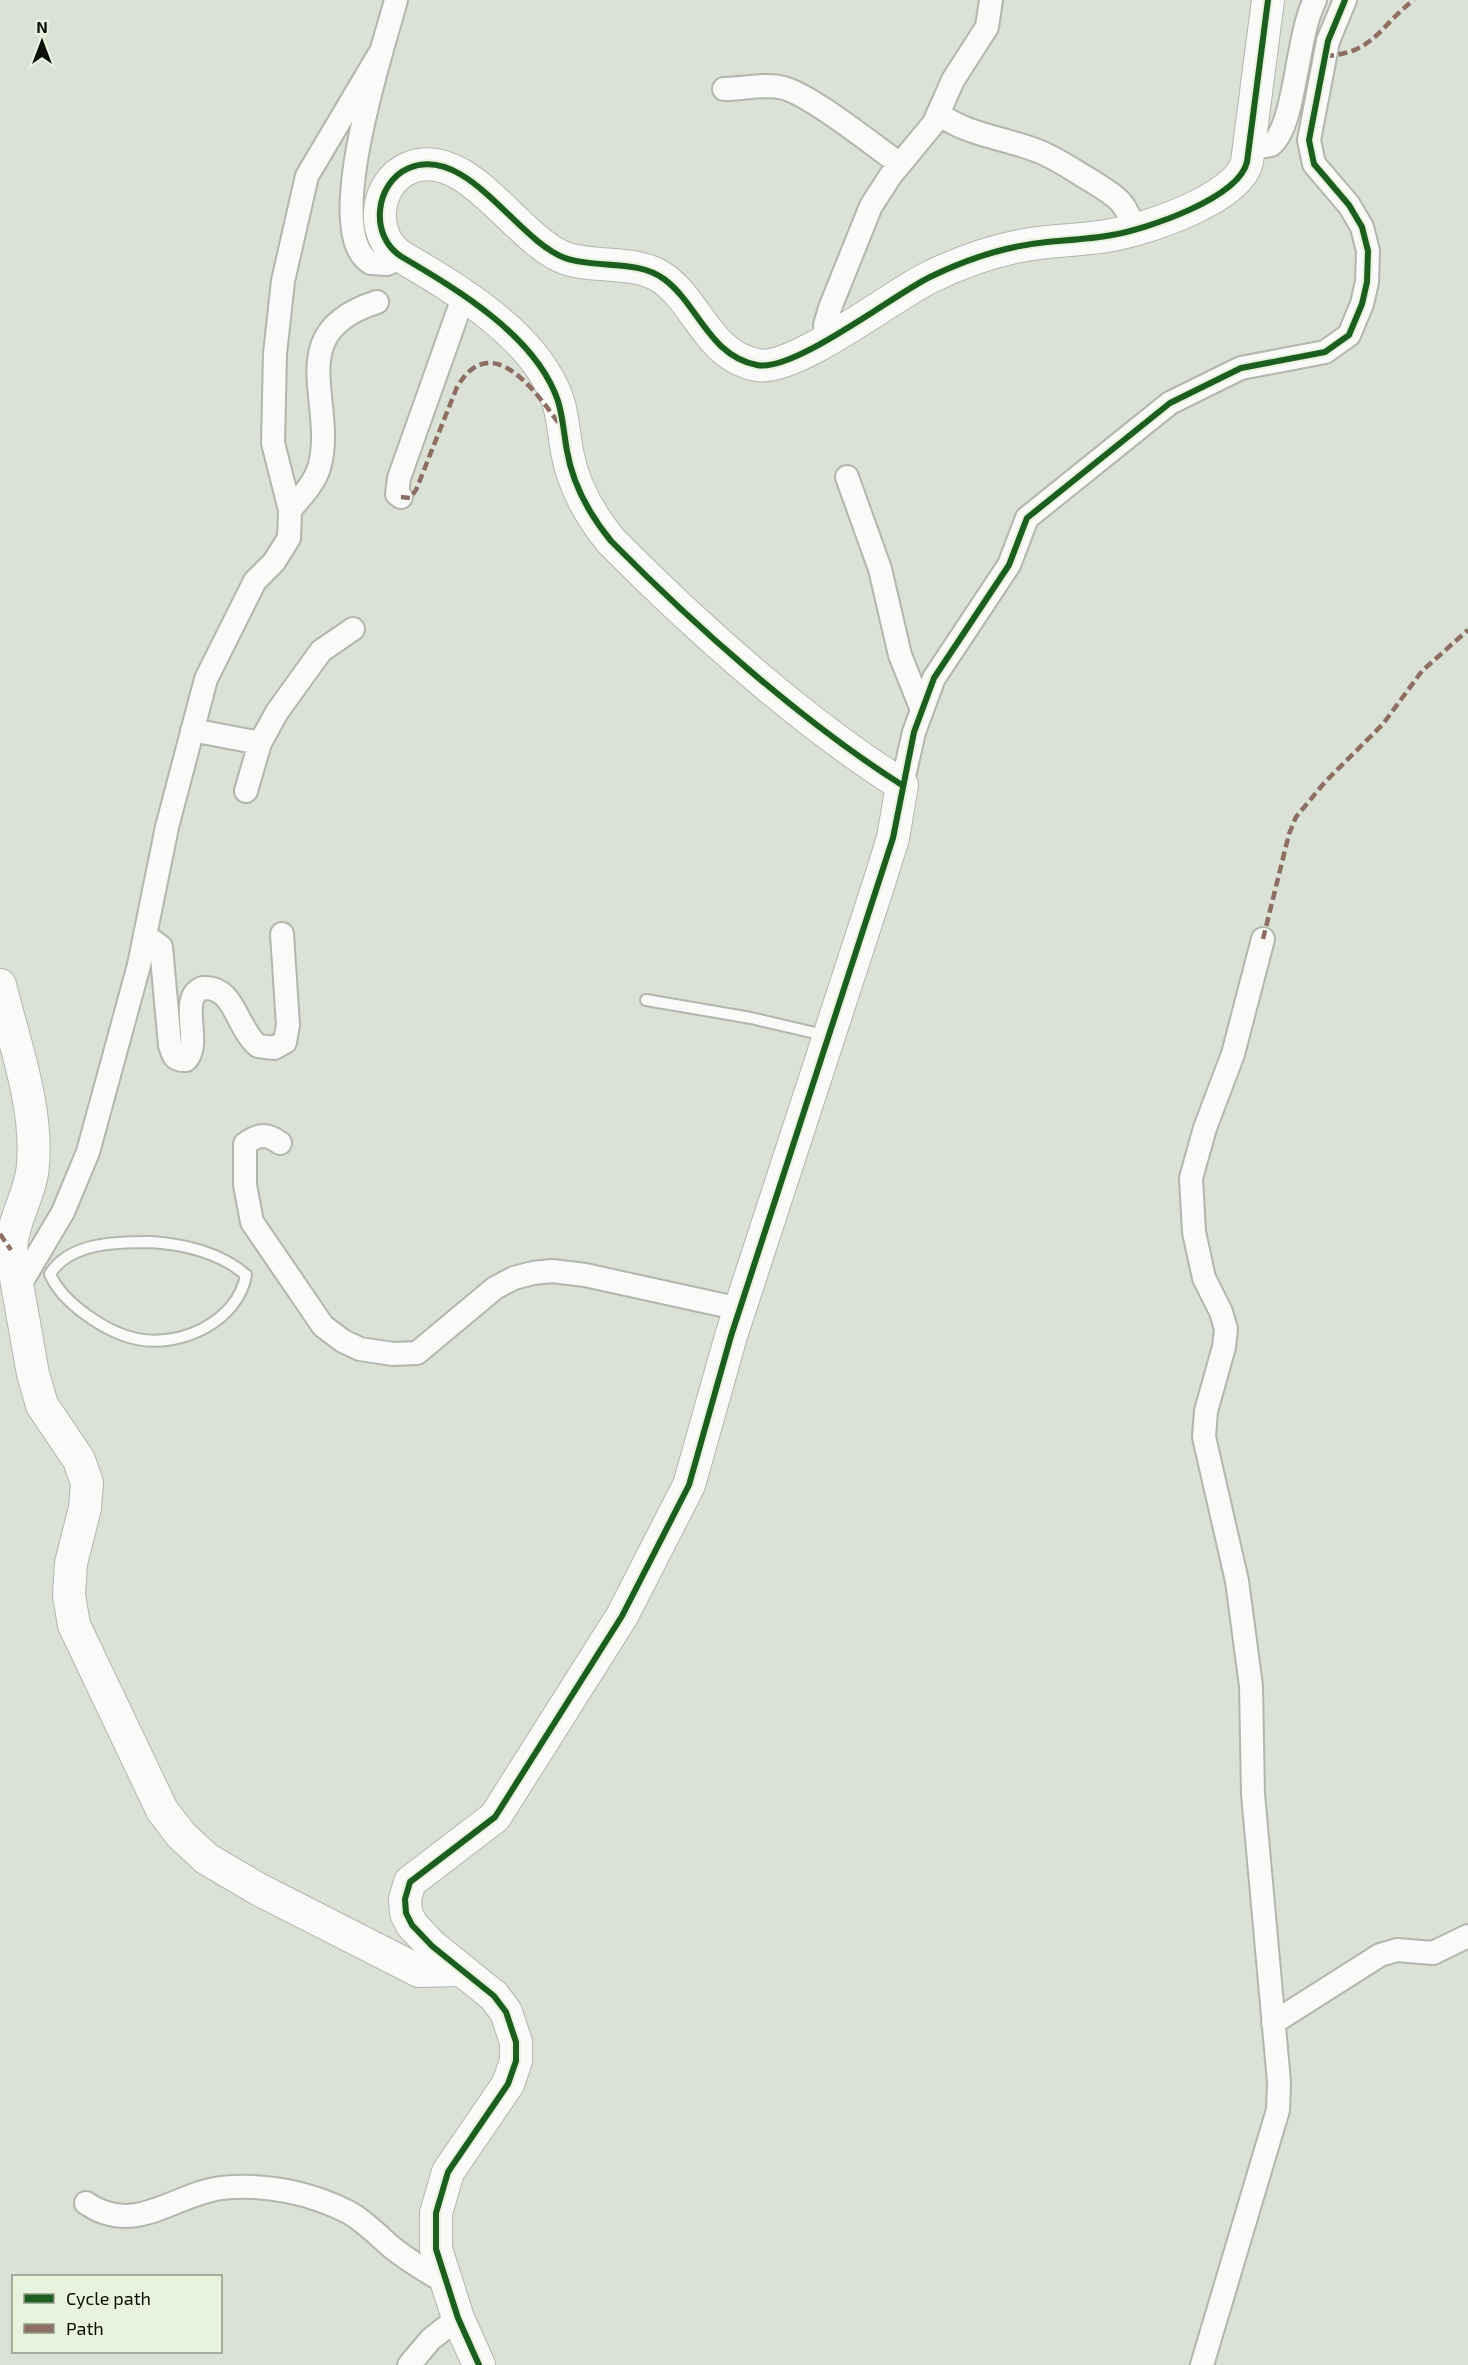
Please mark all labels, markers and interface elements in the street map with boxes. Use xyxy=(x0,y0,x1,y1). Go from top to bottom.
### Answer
north arrow xyxy=(12,12,72,72)
text: N xyxy=(36,17,48,36)
legend xyxy=(12,2275,222,2353)
text: Cycle path xyxy=(66,2287,151,2309)
text: Path xyxy=(66,2317,104,2339)

